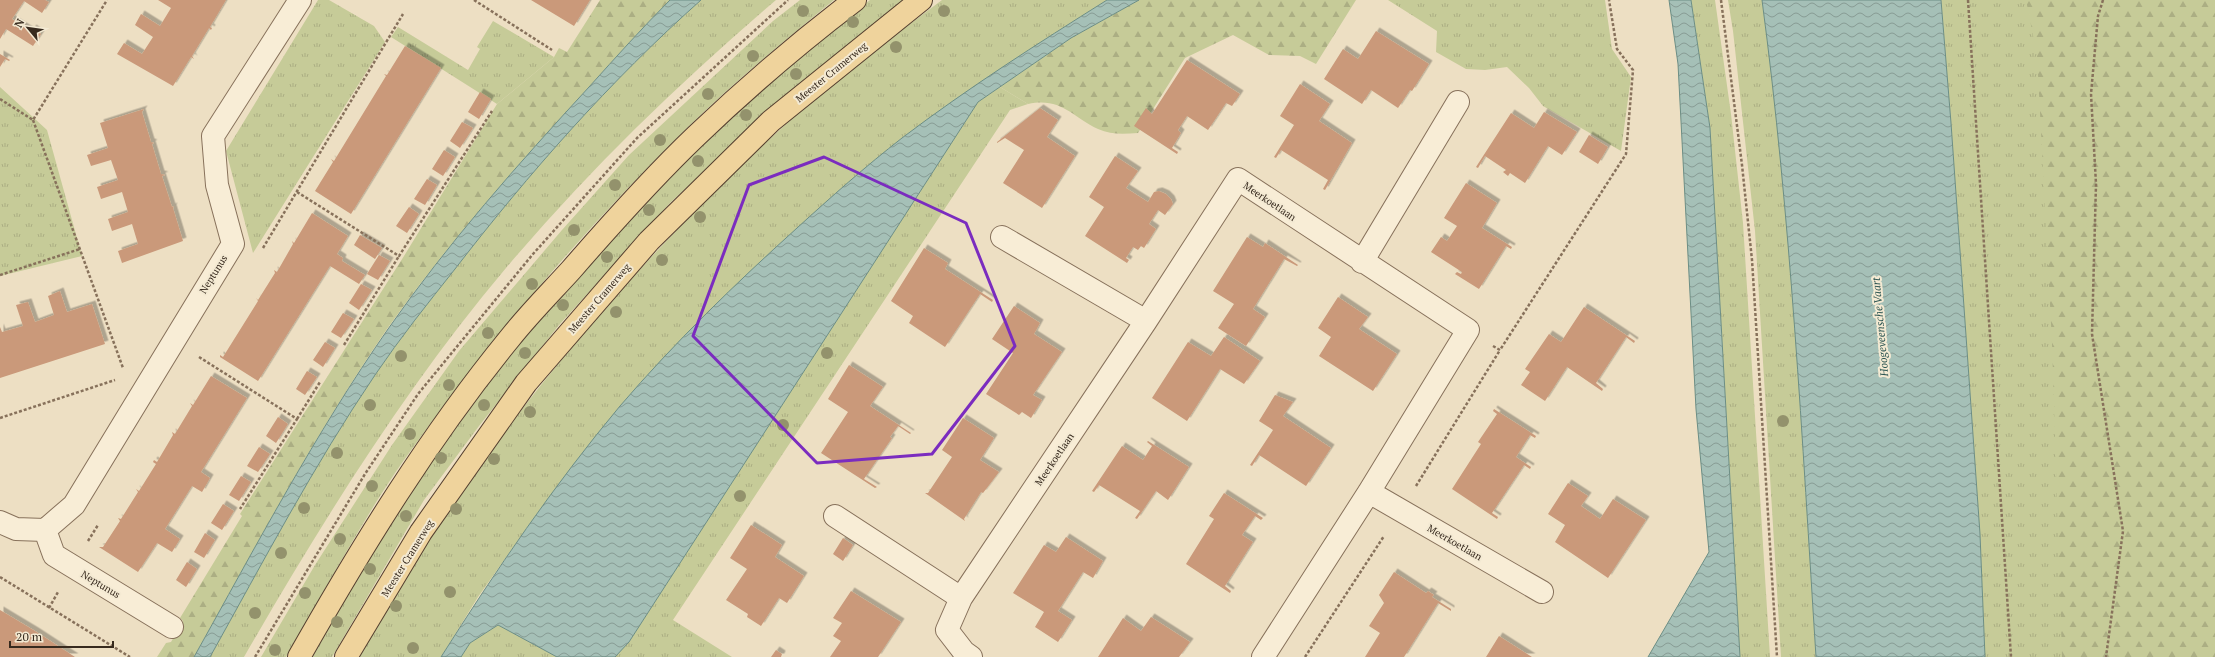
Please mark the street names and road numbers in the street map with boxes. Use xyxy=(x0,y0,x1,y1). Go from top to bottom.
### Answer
street label: Meester Cramerweg xyxy=(793,39,870,105)
street label: Meerkoetlaan xyxy=(1241,179,1299,224)
street label: Neptunus xyxy=(196,252,230,296)
street label: Meester Cramerweg xyxy=(565,260,634,336)
street label: Meerkoetlaan xyxy=(1032,430,1077,488)
street label: Meester Cramerweg xyxy=(378,517,437,599)
street label: Meerkoetlaan xyxy=(1425,522,1484,563)
street label: Neptunus xyxy=(79,568,123,601)

